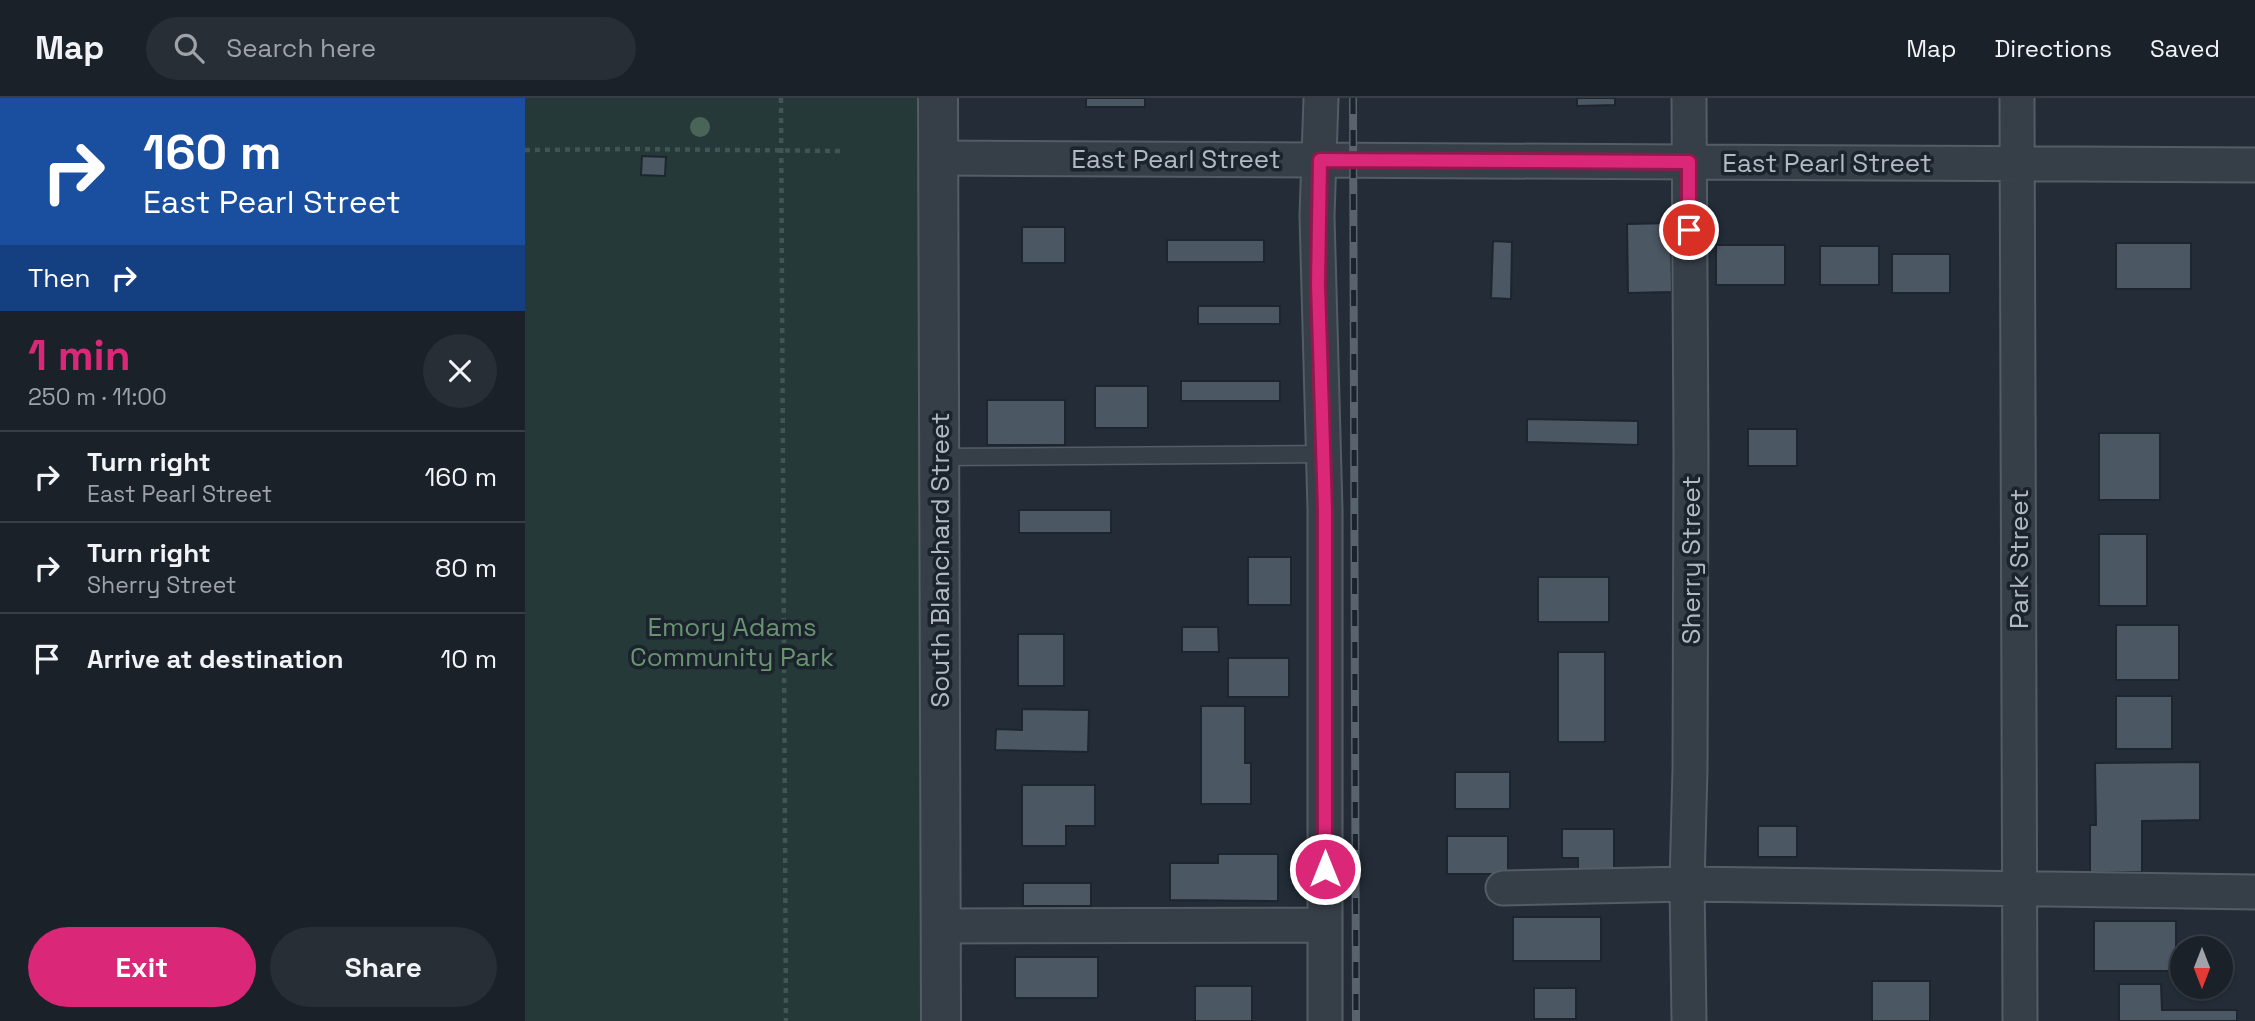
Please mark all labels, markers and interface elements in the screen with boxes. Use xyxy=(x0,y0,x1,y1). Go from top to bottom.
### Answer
search box xyxy=(146,17,636,80)
text: Map xyxy=(35,27,104,69)
icon: search xyxy=(170,29,208,67)
text: Search here xyxy=(226,31,376,65)
text: Map xyxy=(1906,33,1956,64)
text: Directions xyxy=(1994,33,2112,64)
text: Saved xyxy=(2150,33,2220,64)
text: 160 m xyxy=(143,121,281,183)
icon: right xyxy=(28,126,119,217)
street label: East Pearl Street xyxy=(1071,142,1281,176)
street label: East Pearl Street xyxy=(1722,146,1932,180)
text: East Pearl Street xyxy=(143,182,401,222)
pin xyxy=(1659,200,1719,260)
icon: arrive xyxy=(1670,211,1708,249)
icon: right xyxy=(105,259,143,297)
text: Then xyxy=(28,261,91,295)
text: 1 min xyxy=(28,329,131,382)
button: close xyxy=(423,334,497,408)
text: 250 m · 11:00 xyxy=(28,382,167,412)
street label: South Blanchard Street xyxy=(923,412,957,708)
text: Turn right xyxy=(87,445,211,479)
icon: right xyxy=(28,458,66,496)
text: 160 m xyxy=(425,460,497,494)
street label: Sherry Street xyxy=(1674,476,1708,644)
text: East Pearl Street xyxy=(87,479,272,509)
street label: Park Street xyxy=(2002,489,2036,629)
text: Turn right xyxy=(87,536,211,570)
icon: right xyxy=(28,549,66,587)
text: 80 m xyxy=(435,551,497,585)
text: Sherry Street xyxy=(87,570,236,600)
park label: Emory Adams Community Park xyxy=(630,610,834,674)
icon: arrive xyxy=(28,640,66,678)
text: Arrive at destination xyxy=(87,642,344,676)
text: 10 m xyxy=(440,642,497,676)
position arrow xyxy=(1288,832,1362,906)
button: Exit xyxy=(28,927,256,1007)
button: Share xyxy=(270,927,497,1007)
north arrow xyxy=(2170,936,2233,999)
map controls xyxy=(2170,936,2233,999)

